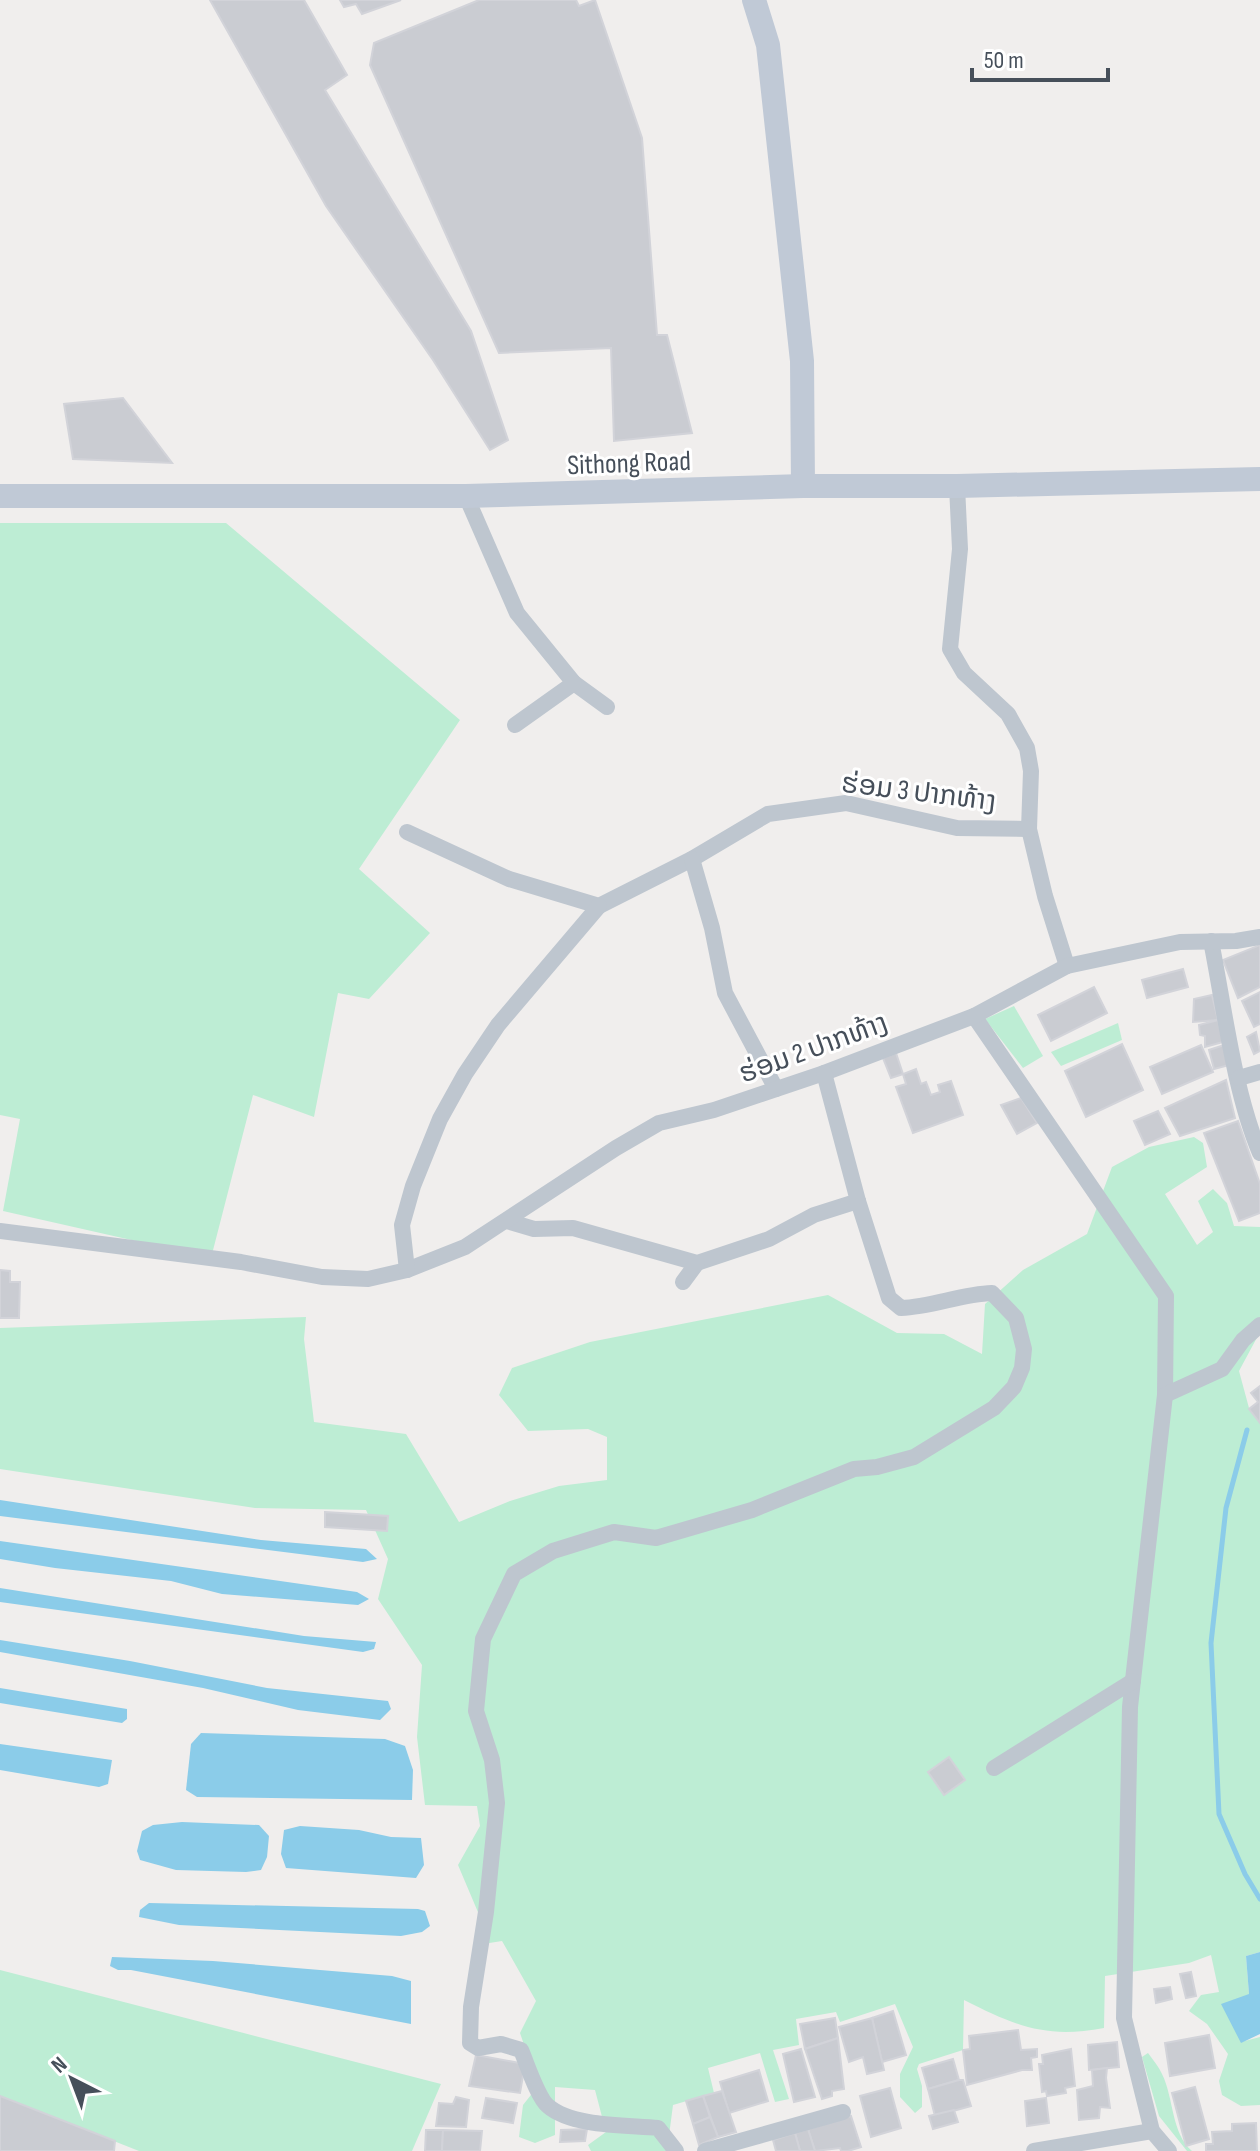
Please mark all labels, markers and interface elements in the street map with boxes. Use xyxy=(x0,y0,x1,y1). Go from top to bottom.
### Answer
scale bar xyxy=(972,32,1108,82)
text: 50 m xyxy=(984,46,1024,75)
street label: Sithong Road xyxy=(567,445,691,482)
street label: ຮ່ອມ 3 ປາກທ້າງ xyxy=(840,767,998,818)
street label: ຮ່ອມ 2 ປາກທ້າງ xyxy=(735,1006,892,1091)
north arrow xyxy=(32,2039,112,2119)
text: N xyxy=(46,2051,73,2079)

